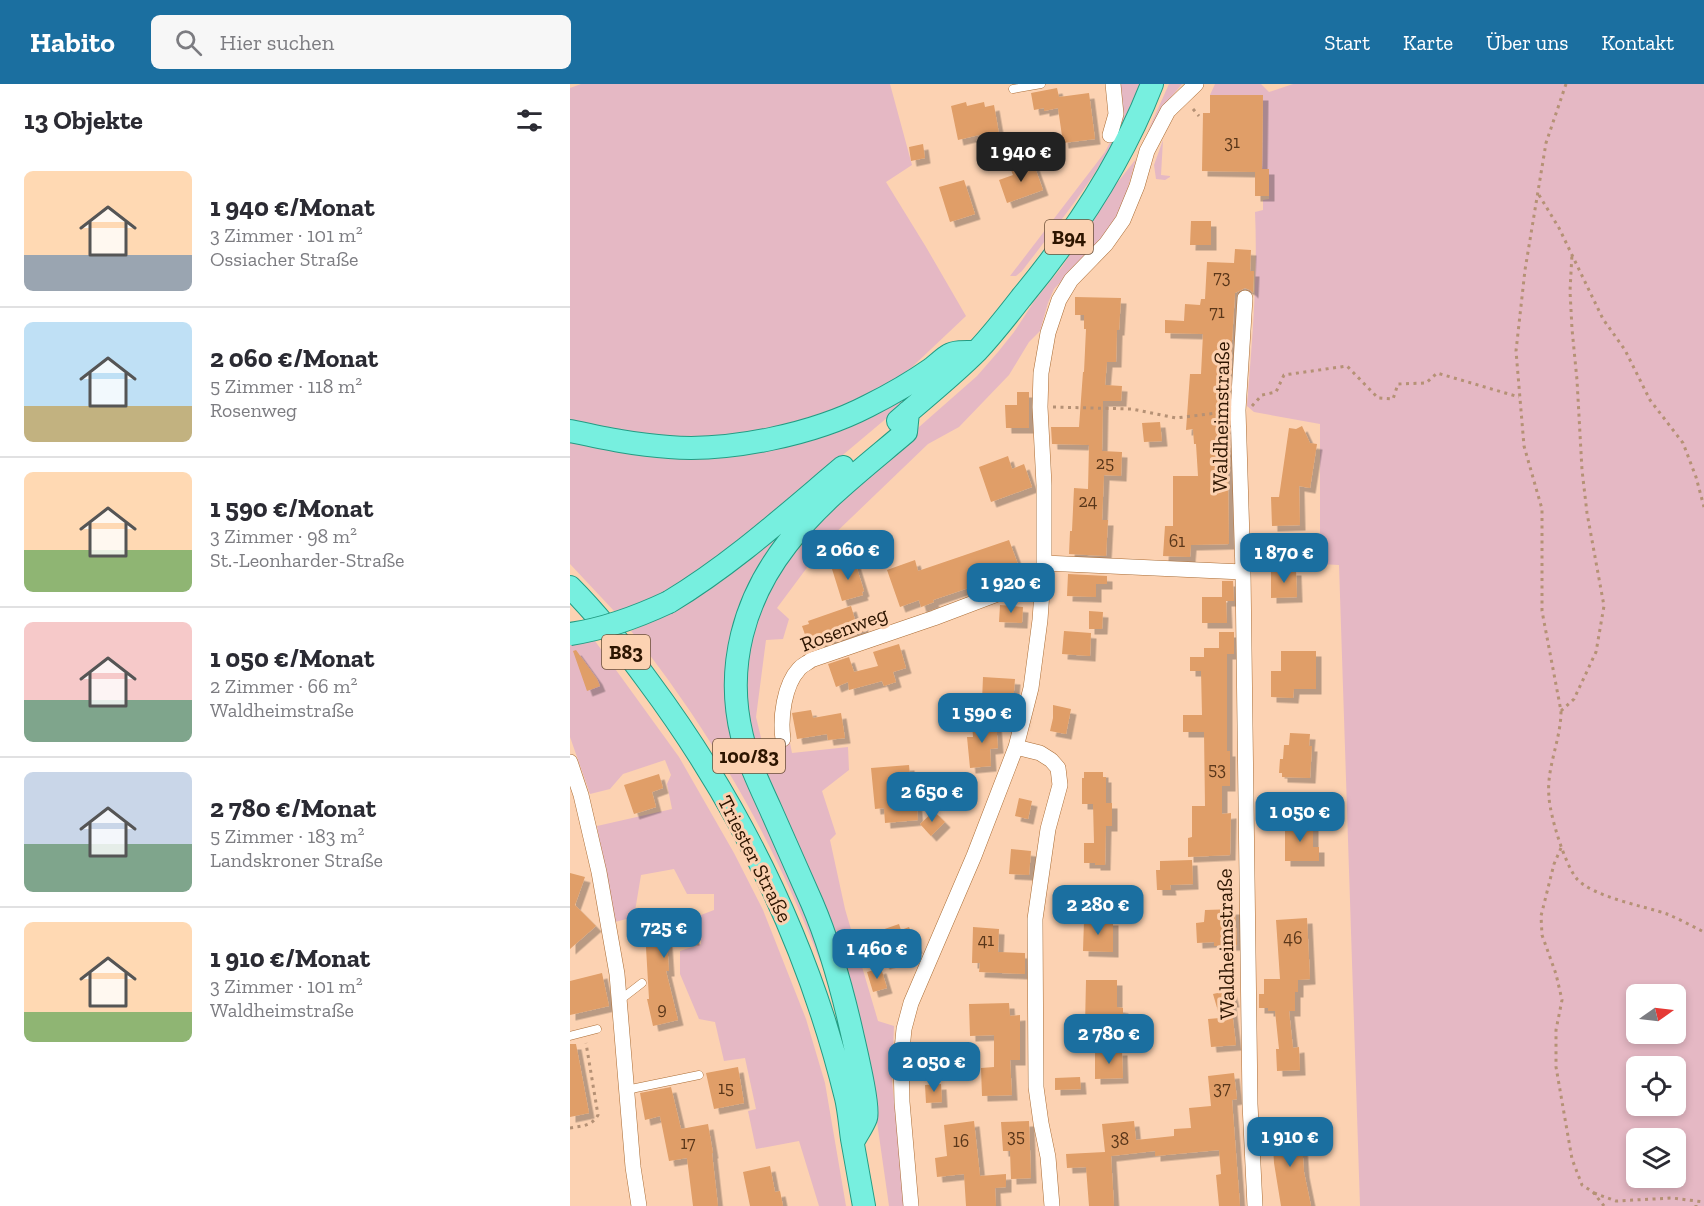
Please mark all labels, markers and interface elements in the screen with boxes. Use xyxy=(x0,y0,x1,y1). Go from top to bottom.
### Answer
search box xyxy=(151,15,571,69)
text: Habito xyxy=(30,26,115,59)
icon: search xyxy=(172,26,205,59)
text: Hier suchen xyxy=(220,29,334,56)
text: Start xyxy=(1324,30,1370,55)
text: Karte xyxy=(1403,30,1453,55)
text: Über uns xyxy=(1486,30,1568,55)
text: Kontakt xyxy=(1601,30,1674,55)
text: 13 Objekte xyxy=(24,104,143,136)
icon: filters xyxy=(513,104,546,137)
house number: 31 xyxy=(1224,131,1240,153)
pin: 1 940 € xyxy=(966,132,1076,183)
text: 1 940 € xyxy=(990,139,1052,163)
text: 1 940 €/Monat xyxy=(210,191,375,223)
icon: home xyxy=(72,195,144,267)
road number: B94 xyxy=(1045,220,1093,254)
text: 3 Zimmer · 101 m² xyxy=(210,223,363,247)
text: Ossiacher Straße xyxy=(210,247,358,271)
house number: 73 xyxy=(1213,266,1231,288)
house number: 71 xyxy=(1209,301,1225,323)
street label: Waldheimstraße xyxy=(1207,341,1234,493)
text: 2 060 €/Monat xyxy=(210,342,378,374)
icon: home xyxy=(72,346,144,418)
text: 5 Zimmer · 118 m² xyxy=(210,374,362,398)
text: Rosenweg xyxy=(210,398,297,422)
house number: 25 xyxy=(1096,452,1114,474)
house number: 24 xyxy=(1079,490,1098,512)
text: 1 590 €/Monat xyxy=(210,492,373,524)
icon: home xyxy=(72,496,144,568)
text: 3 Zimmer · 98 m² xyxy=(210,524,357,548)
pin: 2 060 € xyxy=(793,530,903,581)
house number: 61 xyxy=(1169,530,1185,552)
pin: 1 870 € xyxy=(1229,533,1339,584)
text: 2 060 € xyxy=(816,537,880,561)
text: 1 870 € xyxy=(1254,540,1314,564)
text: St.-Leonharder-Straße xyxy=(210,548,404,572)
pin: 1 920 € xyxy=(956,563,1066,614)
text: 1 920 € xyxy=(981,570,1041,594)
street label: Rosenweg xyxy=(797,600,891,657)
road number: B83 xyxy=(602,635,650,669)
text: 1 050 €/Monat xyxy=(210,642,374,674)
icon: home xyxy=(72,646,144,718)
text: 2 Zimmer · 66 m² xyxy=(210,674,357,698)
pin: 1 590 € xyxy=(927,693,1037,744)
text: Waldheimstraße xyxy=(210,698,354,722)
text: 1 590 € xyxy=(952,700,1012,724)
road number: 100/83 xyxy=(713,739,785,773)
house number: 53 xyxy=(1208,758,1226,780)
pin: 2 650 € xyxy=(877,772,987,823)
text: 2 650 € xyxy=(901,779,963,803)
street label: Triester Straße xyxy=(713,791,798,926)
text: 2 780 €/Monat xyxy=(210,792,376,824)
pin: 1 050 € xyxy=(1245,792,1355,843)
icon: home xyxy=(72,796,144,868)
text: 1 050 € xyxy=(1270,799,1330,823)
text: 5 Zimmer · 183 m² xyxy=(210,824,364,848)
text: Landskroner Straße xyxy=(210,848,383,872)
street label: Waldheimstraße xyxy=(1212,868,1239,1020)
pin: 2 280 € xyxy=(1043,885,1153,936)
text: 2 280 € xyxy=(1066,892,1130,916)
pin: 725 € xyxy=(622,908,706,959)
text: 725 € xyxy=(641,915,687,939)
house number: 46 xyxy=(1283,927,1303,949)
pin: 1 460 € xyxy=(822,929,932,980)
house number: 41 xyxy=(978,929,994,951)
text: 1 460 € xyxy=(846,936,908,960)
text: 1 910 €/Monat xyxy=(210,942,370,974)
icon: home xyxy=(72,946,144,1018)
text: 3 Zimmer · 101 m² xyxy=(210,974,363,998)
north arrow xyxy=(1626,984,1686,1044)
map controls xyxy=(1626,984,1686,1188)
text: Waldheimstraße xyxy=(210,998,354,1022)
house number: 9 xyxy=(657,998,667,1020)
pin: 2 780 € xyxy=(1054,1014,1164,1065)
text: 2 780 € xyxy=(1078,1021,1140,1045)
pin: 2 050 € xyxy=(879,1042,989,1093)
text: 2 050 € xyxy=(902,1049,966,1073)
button: locate xyxy=(1626,1056,1686,1116)
house number: 15 xyxy=(718,1077,734,1099)
house number: 37 xyxy=(1213,1077,1231,1099)
pin: 1 910 € xyxy=(1235,1117,1345,1168)
text: 1 910 € xyxy=(1261,1124,1319,1148)
house number: 35 xyxy=(1007,1125,1025,1147)
house number: 38 xyxy=(1111,1128,1129,1150)
button: layers xyxy=(1626,1128,1686,1188)
house number: 16 xyxy=(953,1130,969,1152)
house number: 17 xyxy=(680,1132,696,1154)

